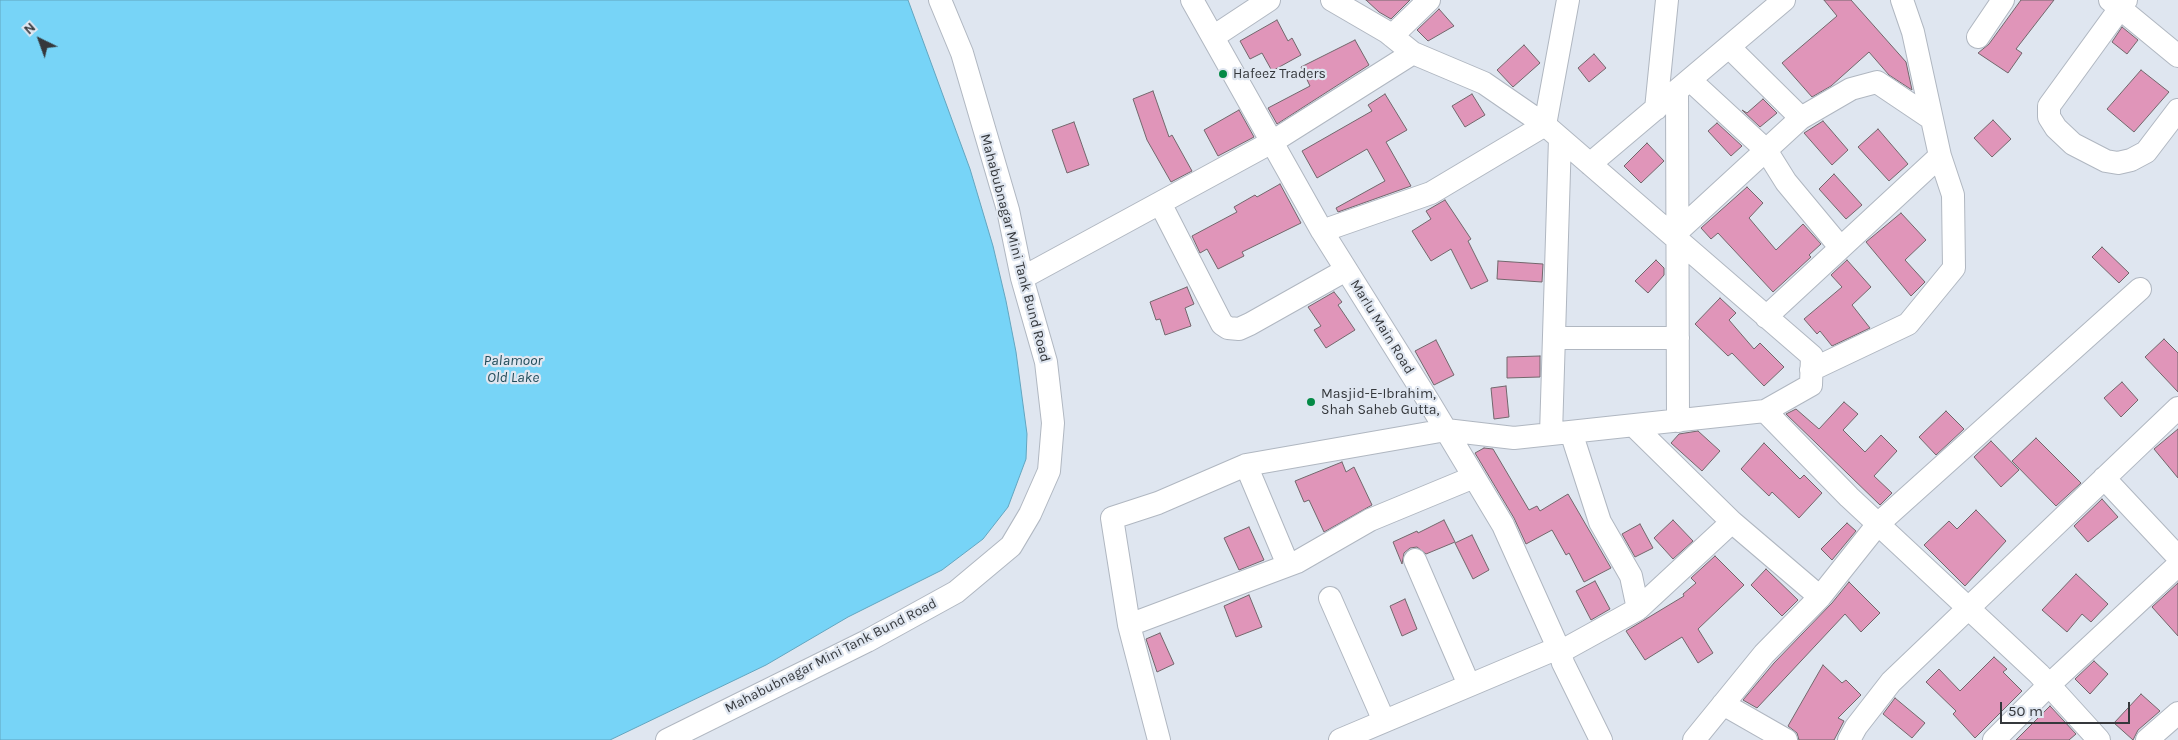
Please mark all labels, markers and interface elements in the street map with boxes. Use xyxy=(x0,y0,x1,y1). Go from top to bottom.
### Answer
north arrow xyxy=(15,15,65,65)
text: N xyxy=(20,19,39,38)
place label: Hafeez Traders xyxy=(1233,66,1326,82)
marker: Hafeez Traders xyxy=(1217,68,1229,80)
street label: Mahabubnagar Mini Tank Bund Road xyxy=(976,132,1054,364)
street label: Marlu Main Road xyxy=(1346,277,1418,377)
water label: Palamoor Old Lake xyxy=(484,352,542,387)
place label: Masjid-E-Ibrahim, Shah Saheb Gutta, xyxy=(1321,386,1439,418)
marker: Masjid-E-Ibrahim, Shah Saheb Gutta, xyxy=(1305,396,1317,408)
street label: Mahabubnagar Mini Tank Bund Road xyxy=(722,595,940,717)
scale bar xyxy=(2003,692,2133,724)
text: 50 m xyxy=(2008,702,2043,720)

